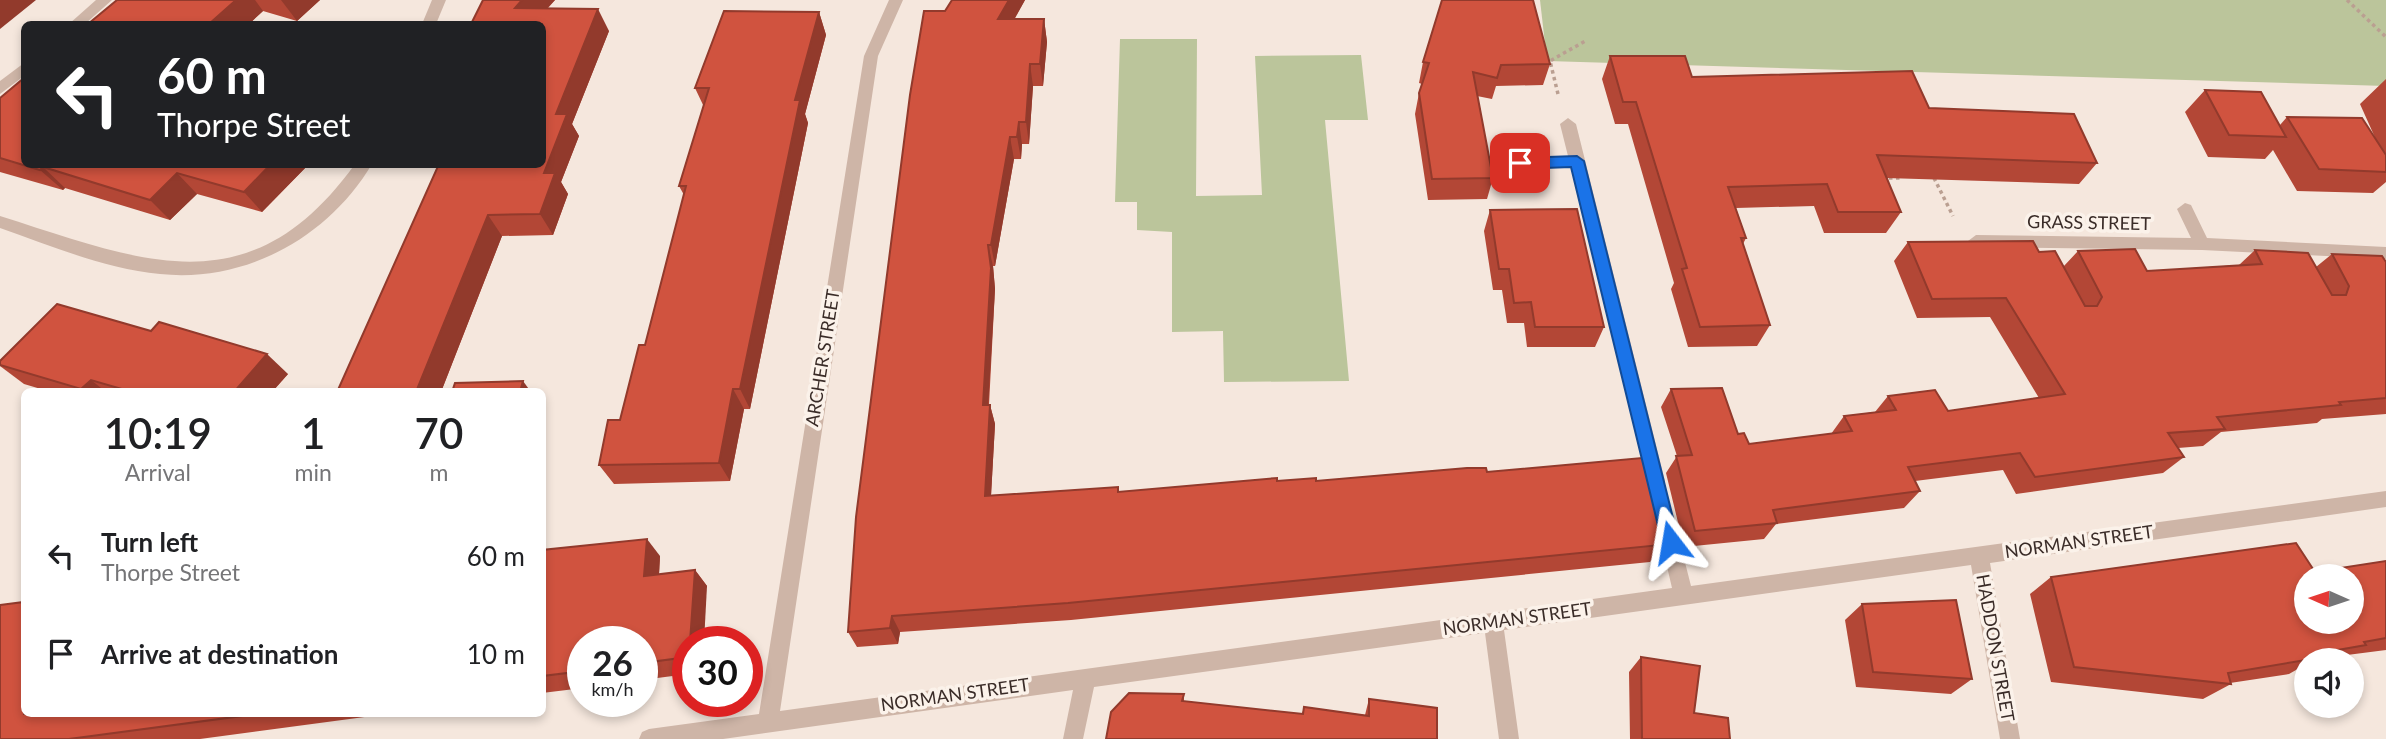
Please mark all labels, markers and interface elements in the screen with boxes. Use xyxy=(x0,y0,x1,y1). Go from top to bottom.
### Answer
text: 60 m xyxy=(157,46,267,104)
icon: left xyxy=(42,49,133,140)
text: Thorpe Street xyxy=(157,105,351,144)
pin xyxy=(1490,133,1550,193)
icon: arrive xyxy=(1501,144,1539,182)
street label: GRASS STREET xyxy=(2027,210,2151,234)
street label: ARCHER STREET xyxy=(800,287,844,428)
text: 10:19 xyxy=(104,408,212,458)
text: 1 xyxy=(301,408,325,458)
text: 70 xyxy=(415,408,463,458)
text: Arrival xyxy=(125,458,191,486)
text: min xyxy=(295,458,332,486)
text: m xyxy=(429,458,448,486)
position arrow xyxy=(1634,505,1708,579)
street label: NORMAN STREET xyxy=(2003,520,2155,562)
text: Turn left xyxy=(101,526,198,558)
icon: left xyxy=(42,537,80,575)
text: 60 m xyxy=(467,540,525,572)
text: Thorpe Street xyxy=(101,558,240,586)
north arrow xyxy=(2294,564,2364,634)
map controls xyxy=(2294,564,2364,718)
street label: HADDON STREET xyxy=(1972,572,2020,724)
street label: NORMAN STREET xyxy=(1441,597,1593,639)
speed limit sign: 30 xyxy=(672,626,763,717)
icon: arrive xyxy=(42,635,80,673)
text: Arrive at destination xyxy=(101,638,338,670)
text: 10 m xyxy=(467,638,525,670)
text: 26 xyxy=(592,641,633,683)
button: sound xyxy=(2294,648,2364,718)
street label: NORMAN STREET xyxy=(879,673,1031,715)
text: km/h xyxy=(591,678,634,700)

